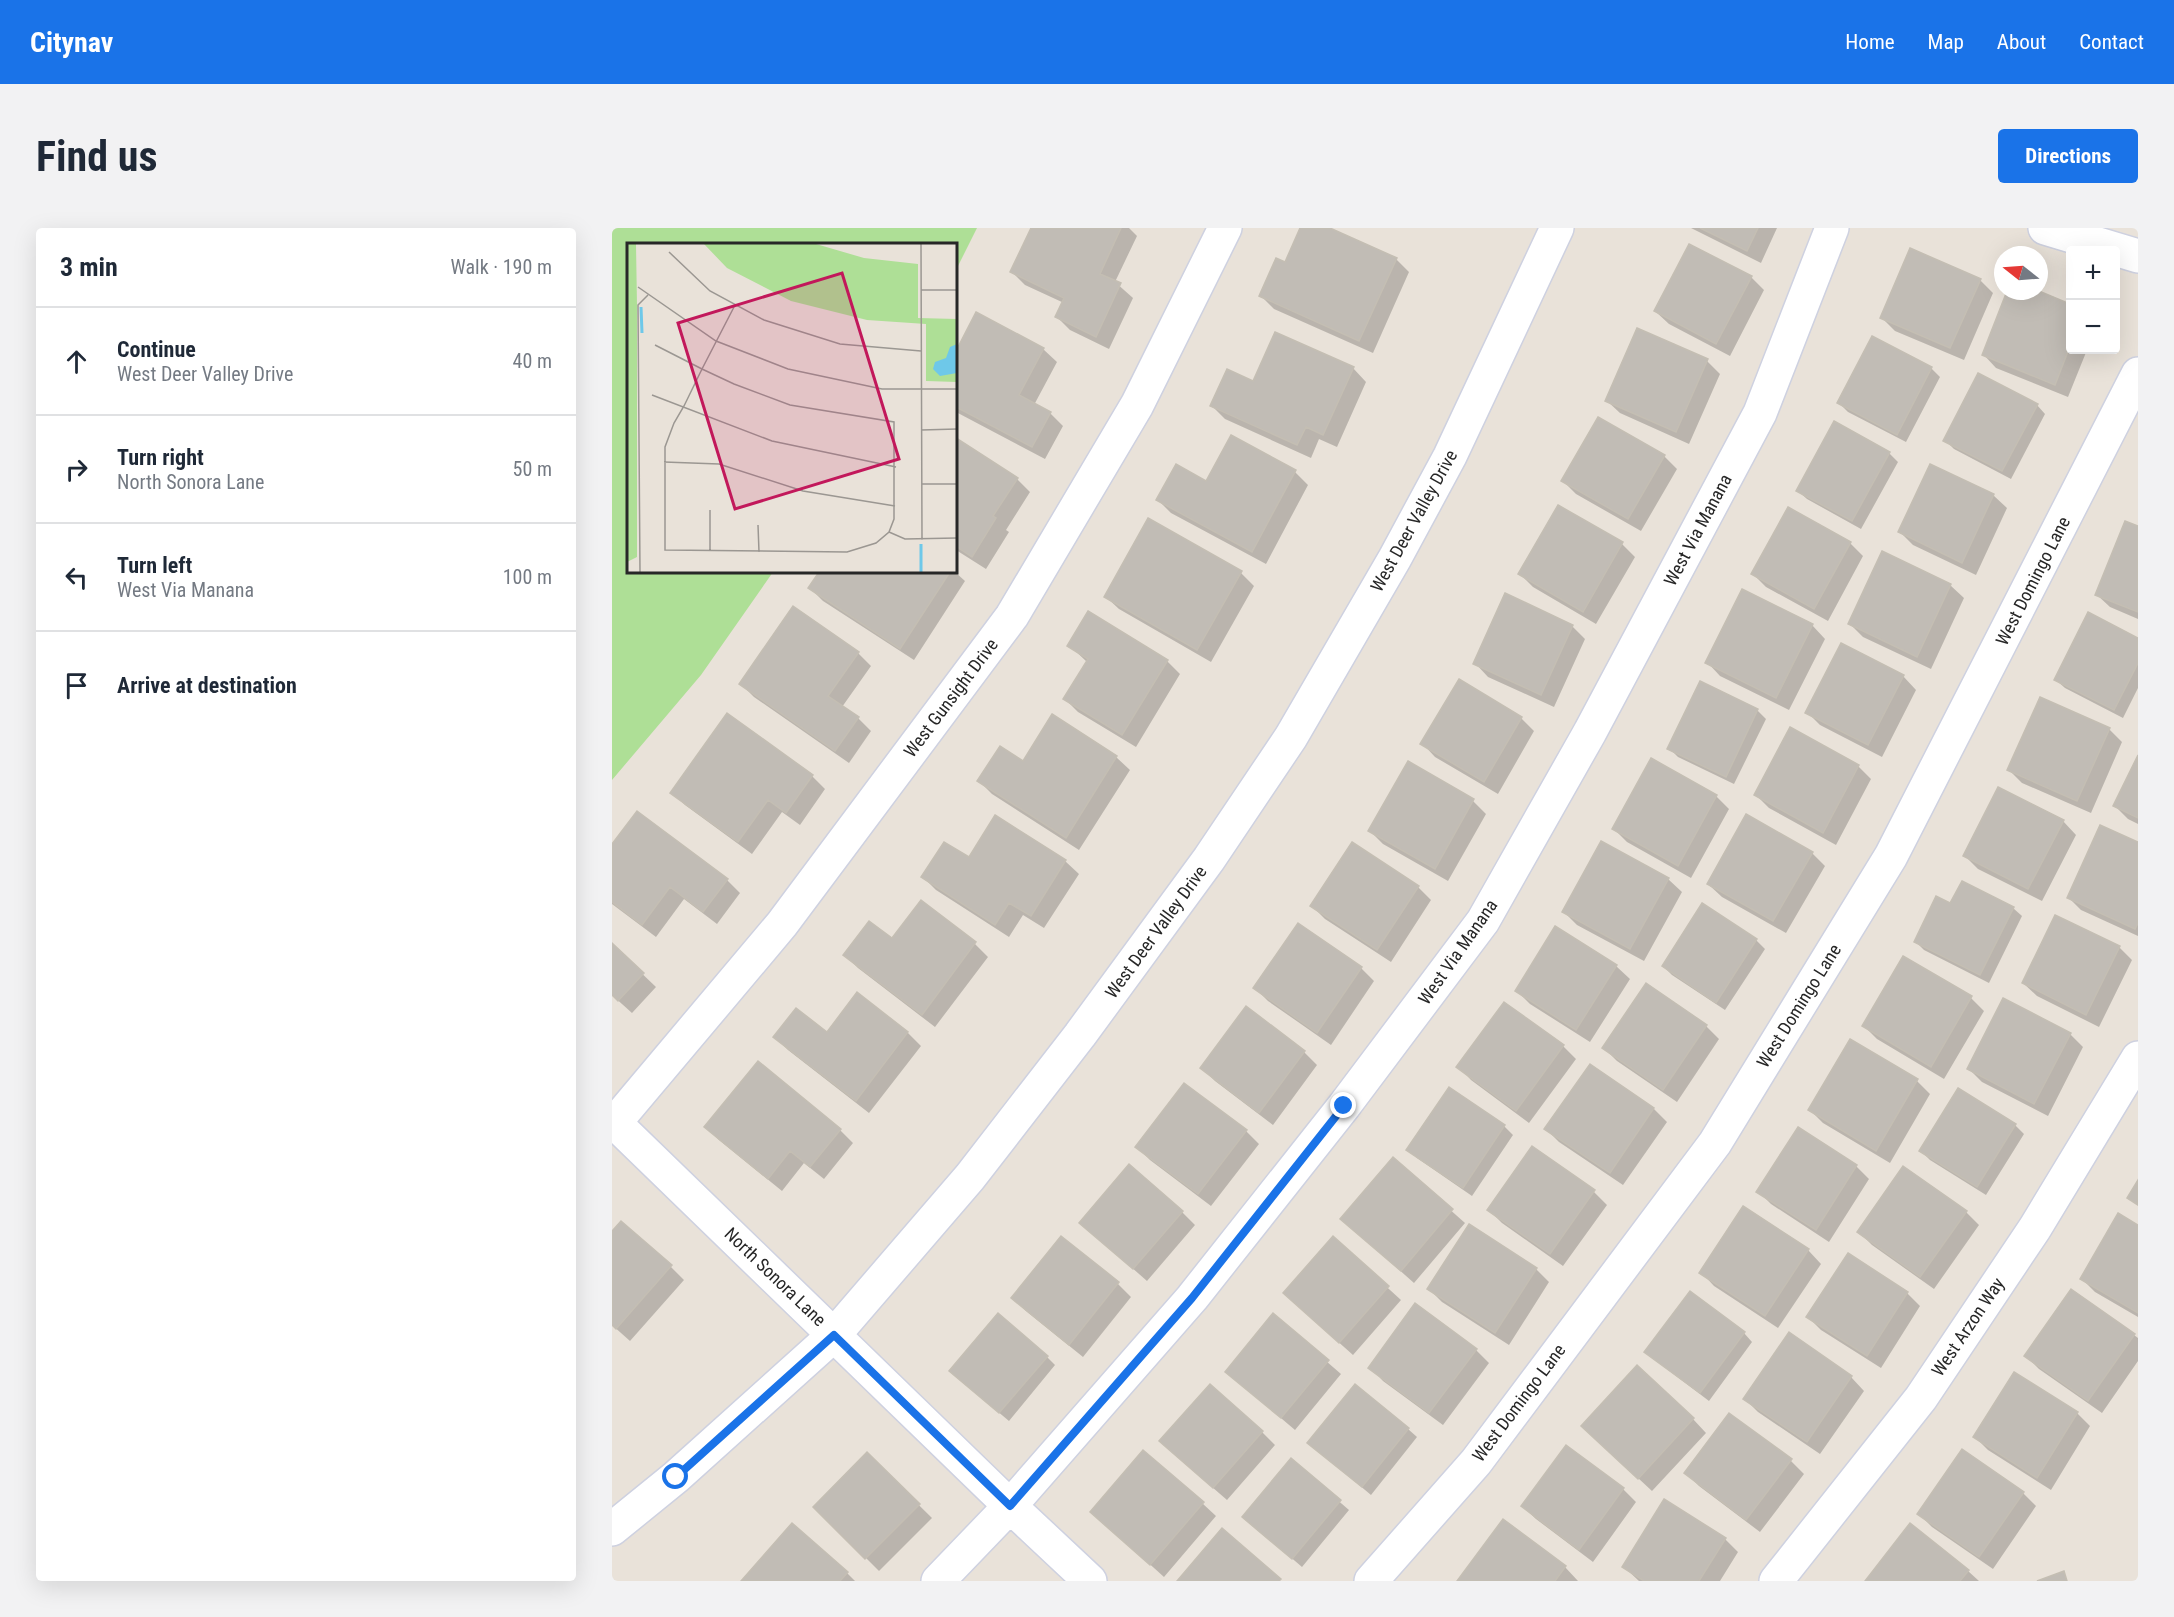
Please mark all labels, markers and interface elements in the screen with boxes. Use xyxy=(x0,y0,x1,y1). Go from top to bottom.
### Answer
text: Citynav xyxy=(30,26,113,59)
text: Home xyxy=(1845,30,1895,54)
text: Map xyxy=(1928,30,1964,54)
text: About xyxy=(1997,30,2046,54)
text: Contact xyxy=(2079,30,2144,54)
button: Directions xyxy=(1998,129,2138,183)
text: Find us xyxy=(36,132,157,181)
inset map xyxy=(627,243,957,573)
north arrow xyxy=(1994,246,2048,300)
map controls xyxy=(2066,246,2120,354)
button: + xyxy=(2066,246,2120,300)
text: 3 min xyxy=(60,252,118,282)
text: Walk · 190 m xyxy=(451,255,552,279)
button: − xyxy=(2066,300,2120,354)
text: Continue xyxy=(117,337,196,362)
icon: ahead xyxy=(60,345,93,378)
text: 40 m xyxy=(513,349,552,373)
text: West Deer Valley Drive xyxy=(117,362,293,386)
text: Turn right xyxy=(117,445,204,470)
street label: West Deer Valley Drive xyxy=(1366,446,1461,595)
icon: right xyxy=(60,453,93,486)
text: 50 m xyxy=(513,457,552,481)
text: North Sonora Lane xyxy=(117,470,264,494)
street label: West Via Manana xyxy=(1659,470,1736,589)
street label: West Domingo Lane xyxy=(1991,513,2074,649)
text: Turn left xyxy=(117,553,192,578)
icon: left xyxy=(60,561,93,594)
text: 100 m xyxy=(503,565,552,589)
text: West Via Manana xyxy=(117,578,254,602)
street label: West Gunsight Drive xyxy=(899,634,1002,761)
icon: arrive xyxy=(60,669,93,702)
text: Arrive at destination xyxy=(117,673,297,698)
street label: West Deer Valley Drive xyxy=(1100,861,1211,1002)
street label: West Via Manana xyxy=(1414,895,1502,1008)
street label: West Domingo Lane xyxy=(1752,940,1845,1071)
route end xyxy=(1330,1092,1356,1118)
street label: North Sonora Lane xyxy=(720,1223,830,1330)
street label: West Arzon Way xyxy=(1927,1273,2009,1380)
street label: West Domingo Lane xyxy=(1468,1340,1570,1466)
route start xyxy=(662,1463,688,1489)

